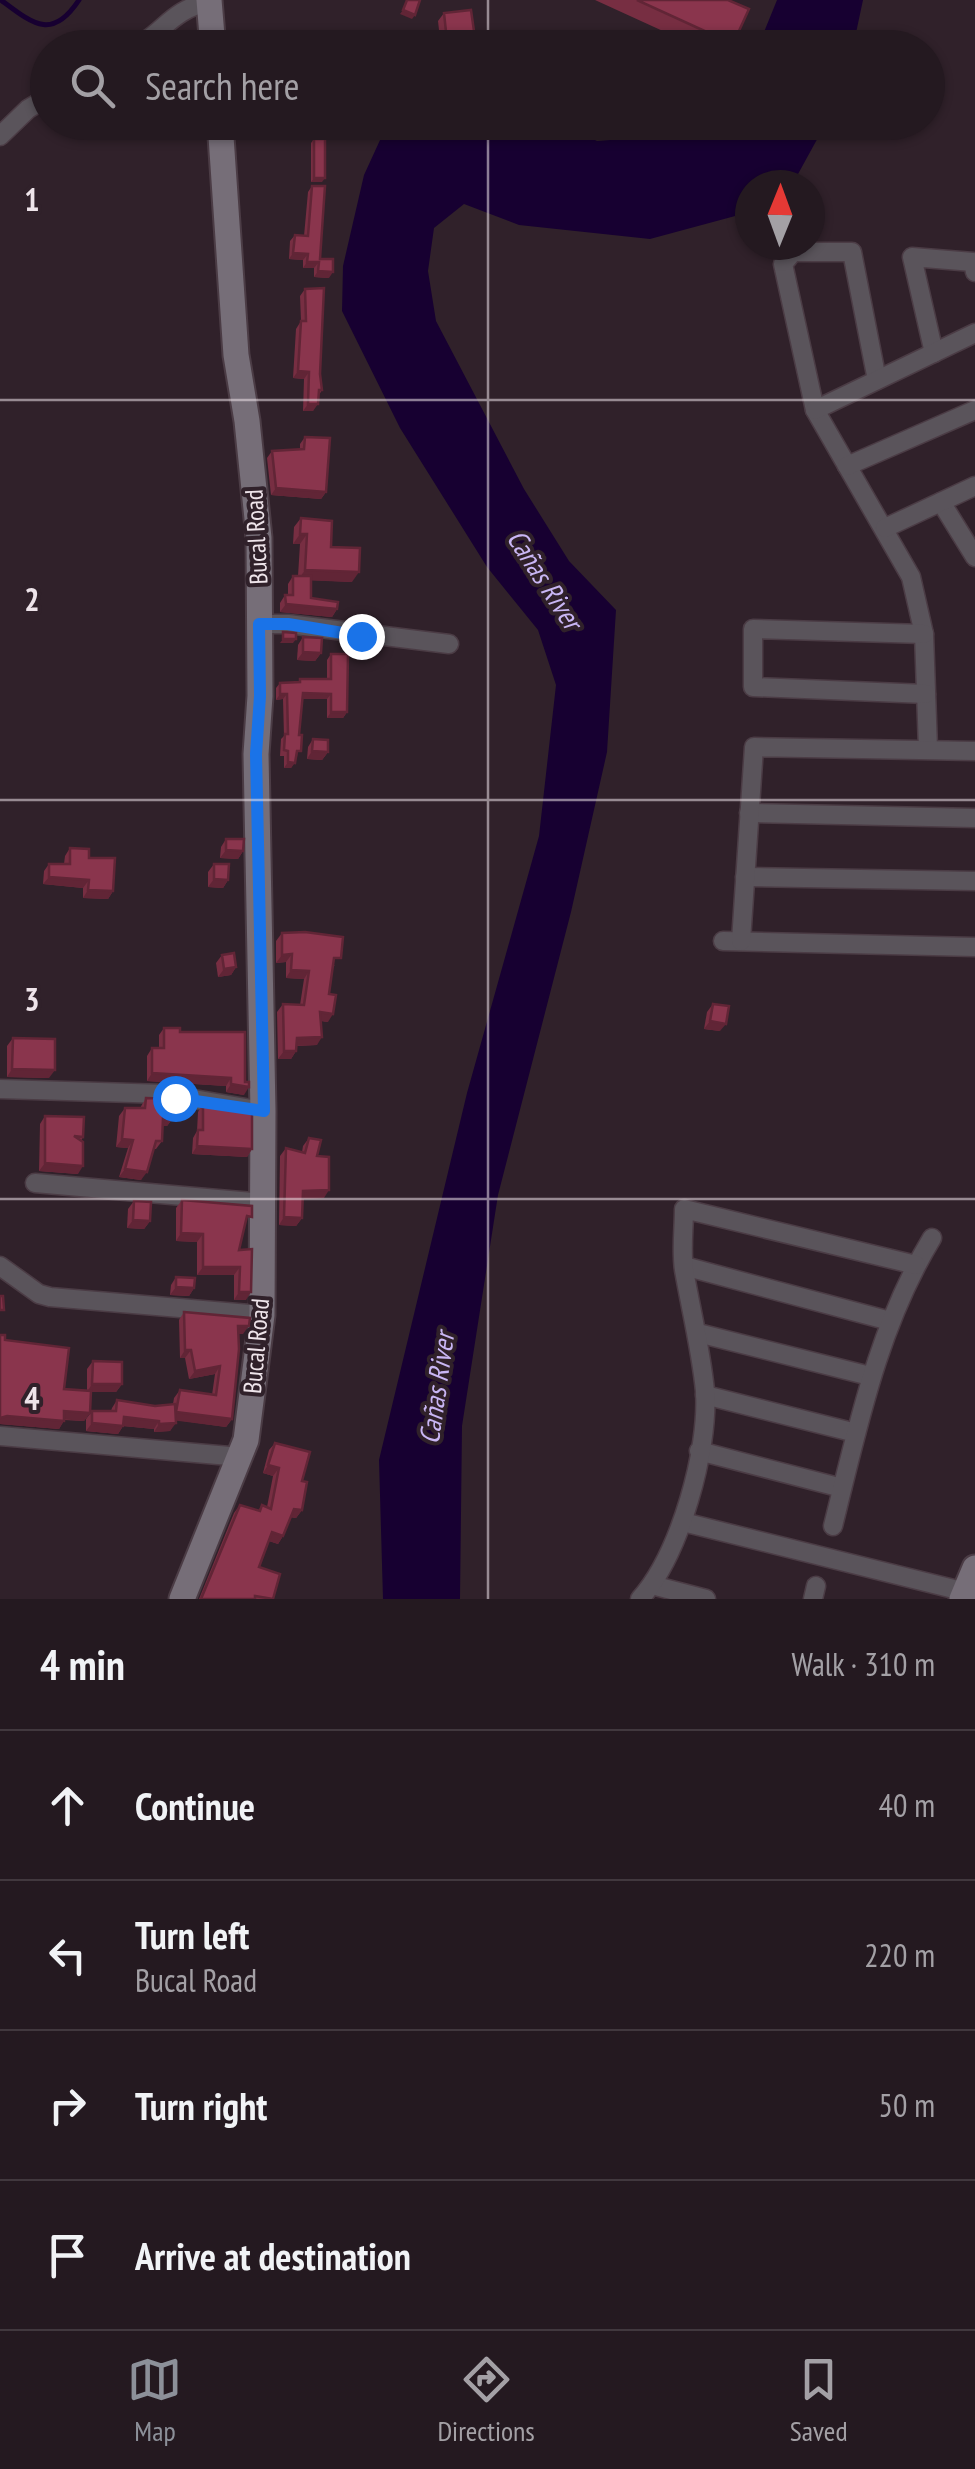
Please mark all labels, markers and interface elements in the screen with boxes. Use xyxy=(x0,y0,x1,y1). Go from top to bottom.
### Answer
search box xyxy=(30,30,945,140)
icon: search xyxy=(65,58,120,113)
text: Search here xyxy=(145,61,299,110)
north arrow xyxy=(735,170,825,260)
text: 1 xyxy=(24,178,40,220)
street label: Bucal Road xyxy=(238,489,274,585)
water label: Cañas River xyxy=(499,522,593,640)
text: 2 xyxy=(24,578,40,620)
route end xyxy=(339,614,385,660)
text: 3 xyxy=(24,978,40,1020)
route start xyxy=(153,1076,199,1122)
street label: Bucal Road xyxy=(236,1297,276,1395)
water label: Cañas River xyxy=(410,1326,463,1446)
text: 4 xyxy=(24,1377,40,1419)
text: 4 min xyxy=(40,1637,125,1692)
text: Walk · 310 m xyxy=(791,1643,935,1685)
icon: ahead xyxy=(40,1778,95,1833)
text: Continue xyxy=(135,1781,255,1830)
text: 40 m xyxy=(879,1784,935,1826)
text: Turn left xyxy=(135,1910,249,1959)
icon: left xyxy=(40,1928,95,1983)
text: 220 m xyxy=(864,1934,935,1976)
text: Bucal Road xyxy=(135,1959,257,2001)
icon: right xyxy=(40,2078,95,2133)
text: Turn right xyxy=(135,2081,267,2130)
text: 50 m xyxy=(879,2084,935,2126)
icon: arrive xyxy=(40,2228,95,2283)
text: Arrive at destination xyxy=(135,2231,411,2280)
tab: Map xyxy=(127,2352,182,2449)
tab: Directions xyxy=(437,2352,535,2449)
tab: Saved xyxy=(790,2352,848,2449)

